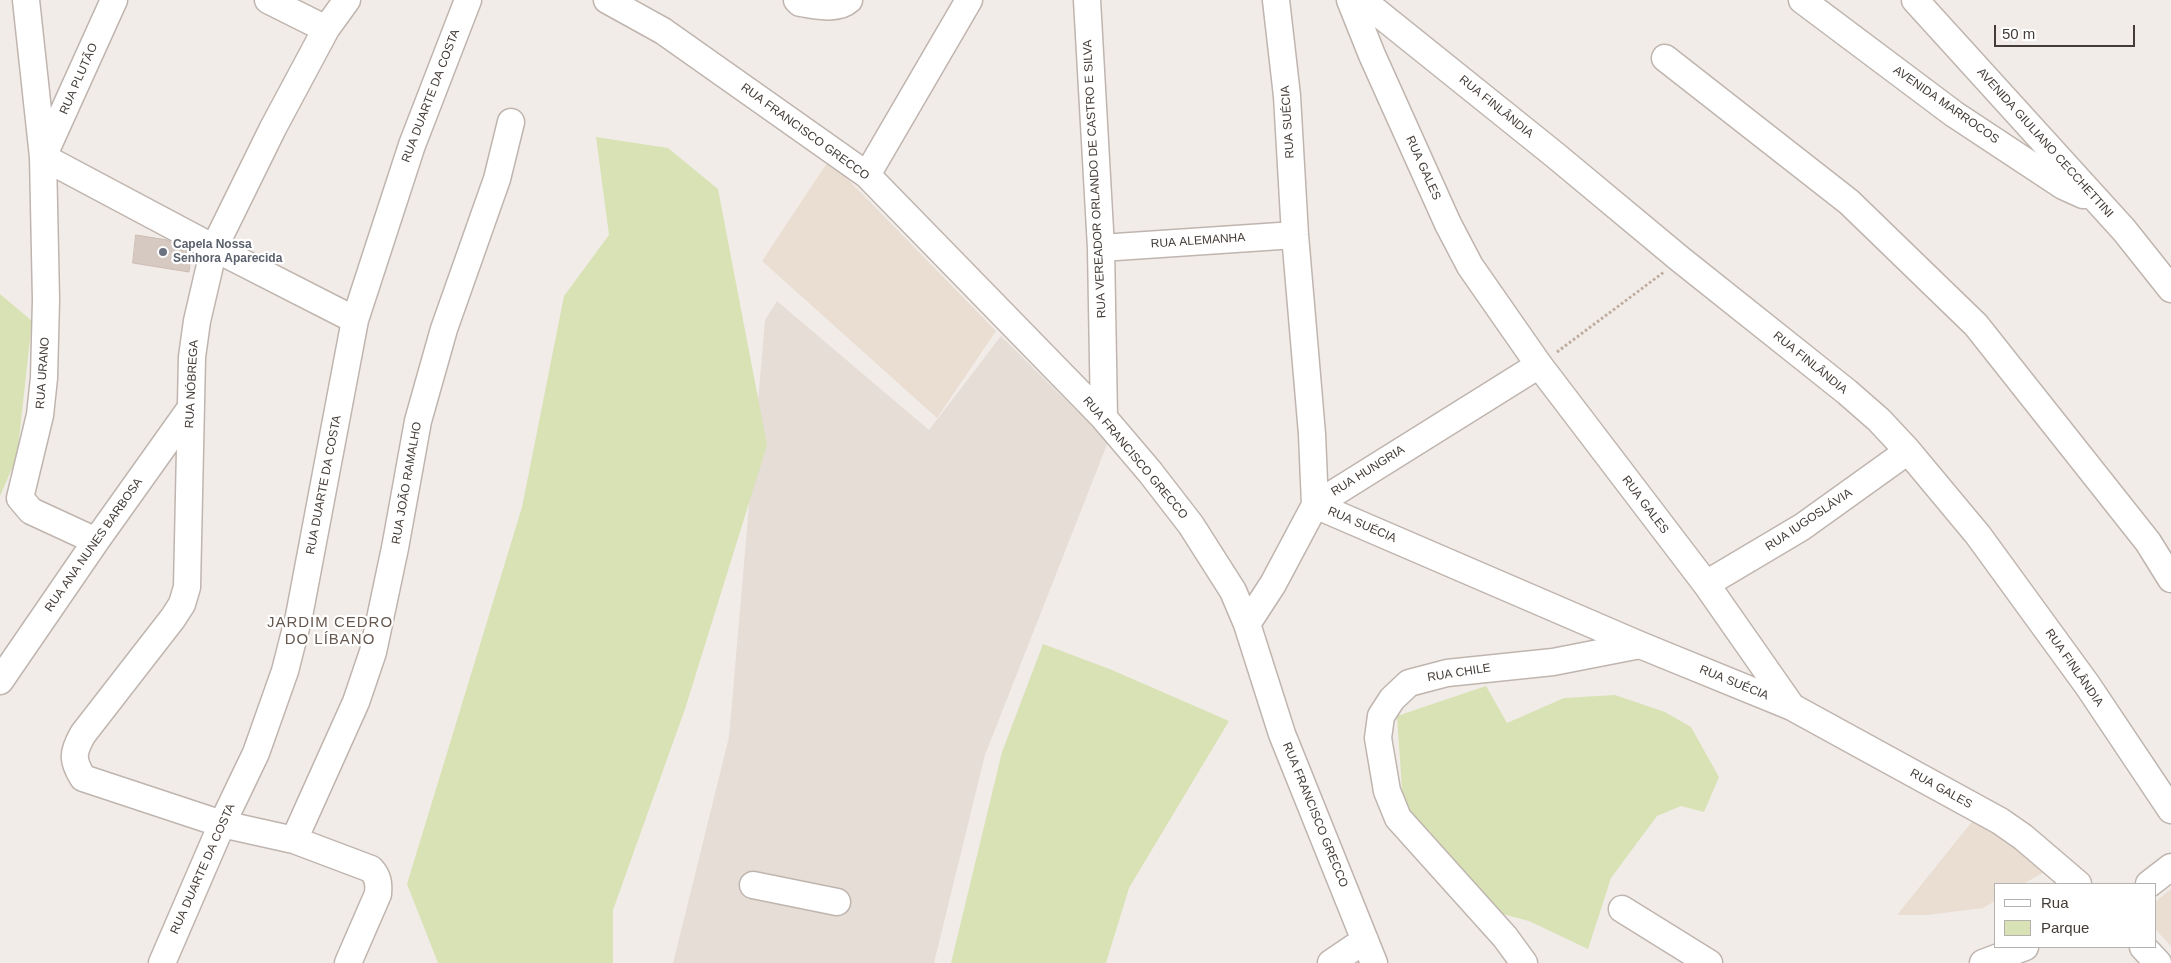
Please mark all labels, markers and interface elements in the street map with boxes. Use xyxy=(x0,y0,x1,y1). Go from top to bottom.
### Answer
scale bar xyxy=(1996,15,2137,47)
text: 50 m xyxy=(2002,25,2035,42)
street label: RUA DUARTE DA COSTA xyxy=(399,27,463,165)
street label: RUA VEREADOR ORLANDO DE CASTRO E SILVA xyxy=(1081,39,1109,319)
street label: RUA PLUTÃO xyxy=(57,41,101,117)
street label: AVENIDA MARROCOS xyxy=(1890,63,2002,147)
street label: AVENIDA GIULIANO CECCHETTINI xyxy=(1974,65,2116,221)
street label: RUA FINLÂNDIA xyxy=(1456,73,1536,141)
street label: RUA FRANCISCO GRECCO xyxy=(738,81,872,183)
street label: RUA SUÉCIA xyxy=(1278,85,1298,159)
street label: RUA GALES xyxy=(1402,134,1444,202)
street label: RUA ALEMANHA xyxy=(1150,231,1246,251)
place label: Capela Nossa Senhora Aparecida xyxy=(173,238,282,266)
marker: Capela Nossa Senhora Aparecida xyxy=(157,246,169,258)
street label: RUA FINLÂNDIA xyxy=(1770,329,1850,397)
street label: RUA URANO xyxy=(33,337,53,409)
street label: RUA NÓBREGA xyxy=(182,339,202,429)
street label: RUA FRANCISCO GRECCO xyxy=(1080,394,1190,522)
street label: RUA DUARTE DA COSTA xyxy=(303,414,345,556)
street label: RUA JOÃO RAMALHO xyxy=(389,421,425,545)
street label: RUA HUNGRIA xyxy=(1329,443,1407,499)
street label: RUA GALES xyxy=(1619,473,1671,537)
street label: RUA ANA NUNES BARBOSA xyxy=(42,475,146,615)
street label: RUA IUGOSLÁVIA xyxy=(1763,486,1855,554)
street label: RUA SUÉCIA xyxy=(1325,504,1399,546)
district label: JARDIM CEDRO DO LÍBANO xyxy=(265,614,395,649)
street label: RUA FINLÂNDIA xyxy=(2042,626,2106,710)
street label: RUA CHILE xyxy=(1426,661,1492,685)
street label: RUA SUÉCIA xyxy=(1697,663,1771,703)
street label: RUA FRANCISCO GRECCO xyxy=(1279,740,1351,890)
street label: RUA GALES xyxy=(1907,766,1975,812)
street label: RUA DUARTE DA COSTA xyxy=(168,801,238,937)
legend xyxy=(1994,883,2156,948)
text: Rua xyxy=(2041,894,2069,911)
text: Parque xyxy=(2041,919,2089,936)

